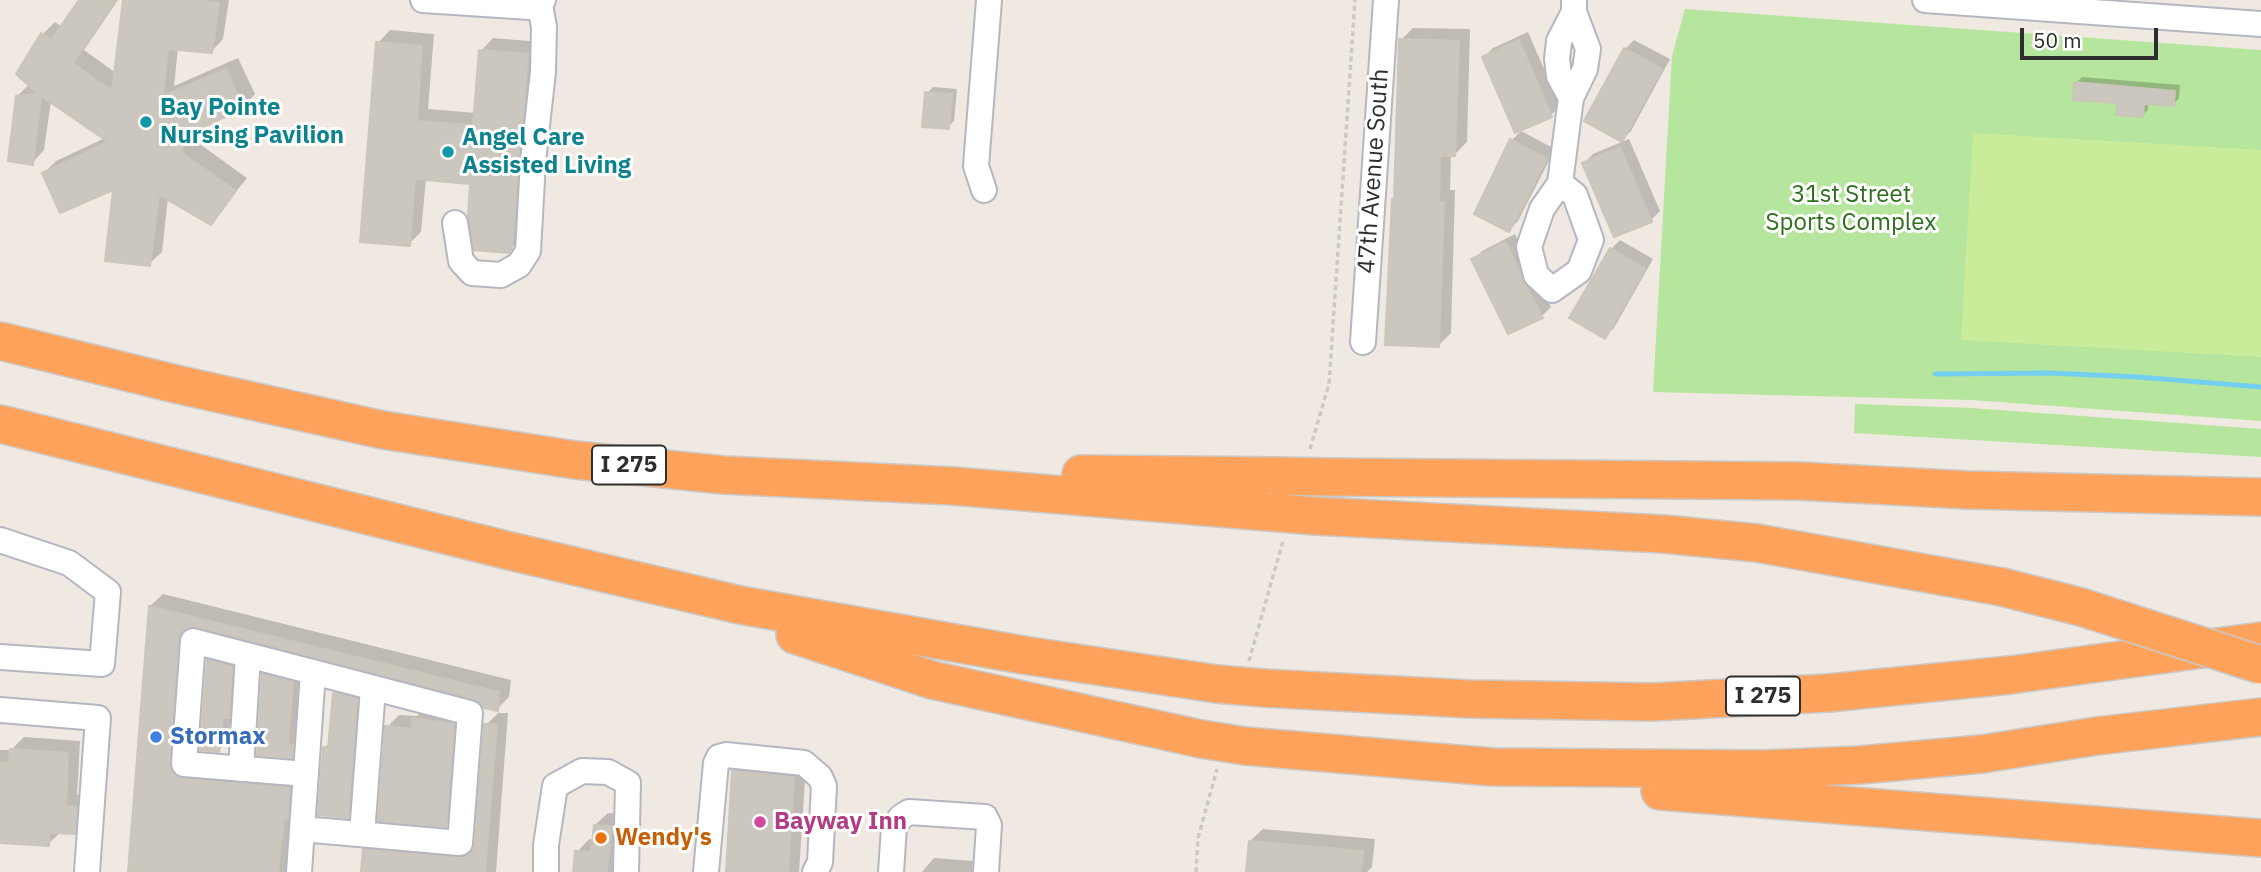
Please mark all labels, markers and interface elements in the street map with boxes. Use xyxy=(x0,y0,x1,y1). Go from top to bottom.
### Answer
scale bar xyxy=(2023,14,2161,58)
text: 50 m xyxy=(2033,26,2082,54)
street label: 47th Avenue South xyxy=(1352,68,1396,274)
place label: Bay Pointe Nursing Pavilion xyxy=(160,94,344,150)
marker: Bay Pointe Nursing Pavilion xyxy=(138,114,154,130)
place label: Angel Care Assisted Living xyxy=(462,124,631,180)
marker: Angel Care Assisted Living xyxy=(440,144,456,160)
park label: 31st Street Sports Complex xyxy=(1766,181,1936,237)
road number: I 275 xyxy=(592,446,666,485)
road number: I 275 xyxy=(1726,676,1800,716)
place label: Stormax xyxy=(170,723,266,751)
marker: Stormax xyxy=(148,729,164,745)
place label: Bayway Inn xyxy=(774,808,907,836)
marker: Bayway Inn xyxy=(752,814,768,830)
place label: Wendy's xyxy=(615,824,712,852)
marker: Wendy's xyxy=(593,830,609,846)

